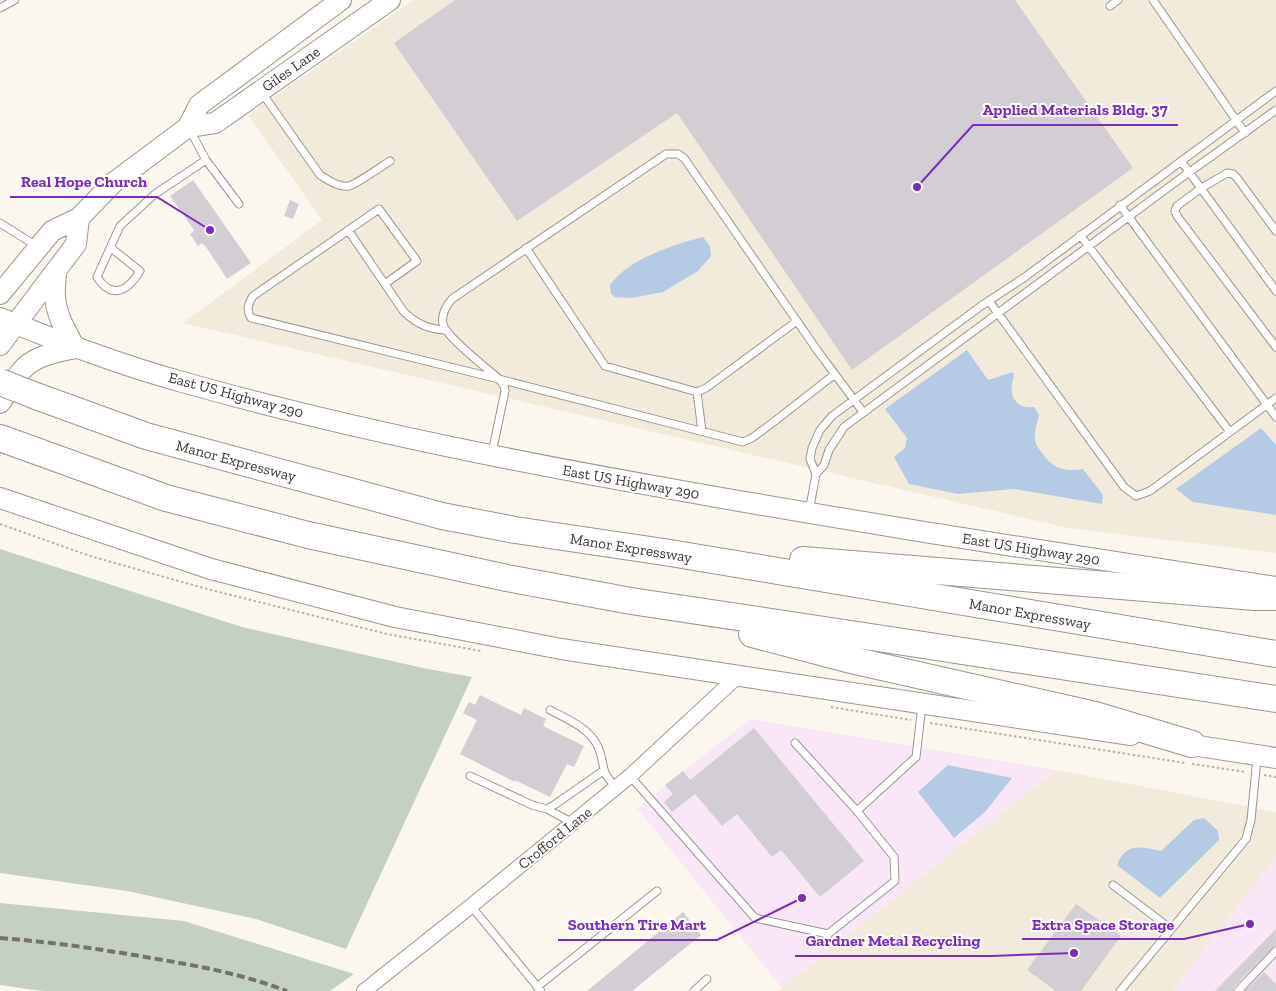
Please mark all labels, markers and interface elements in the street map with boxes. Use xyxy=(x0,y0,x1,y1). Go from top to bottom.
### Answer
street label: Giles Lane xyxy=(259,43,323,95)
callout: Applied Materials Bldg. 37 xyxy=(973,94,1178,125)
text: Applied Materials Bldg. 37 xyxy=(982,100,1168,119)
callout: Real Hope Church xyxy=(10,166,157,197)
text: Real Hope Church xyxy=(21,172,148,191)
street label: East US Highway 290 xyxy=(166,368,306,422)
street label: Manor Expressway xyxy=(174,436,298,486)
street label: East US Highway 290 xyxy=(561,461,701,503)
street label: Manor Expressway xyxy=(569,529,694,567)
street label: East US Highway 290 xyxy=(961,529,1101,569)
street label: Manor Expressway xyxy=(968,594,1093,634)
street label: Crofford Lane xyxy=(515,803,595,873)
callout: Extra Space Storage xyxy=(1022,908,1184,939)
callout: Southern Tire Mart xyxy=(558,909,717,940)
text: Southern Tire Mart xyxy=(568,915,707,934)
text: Extra Space Storage xyxy=(1032,915,1175,934)
callout: Gardner Metal Recycling xyxy=(795,925,991,956)
text: Gardner Metal Recycling xyxy=(805,931,981,950)

